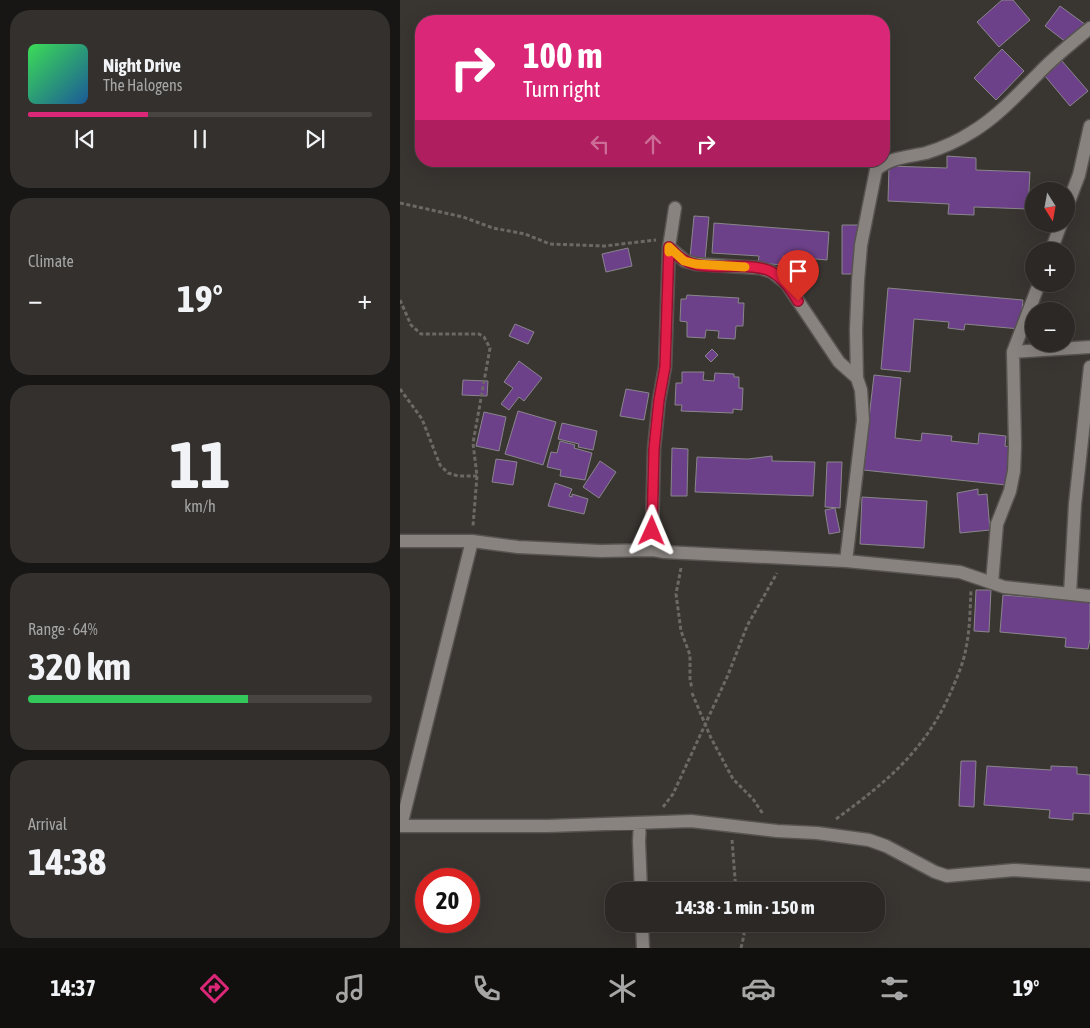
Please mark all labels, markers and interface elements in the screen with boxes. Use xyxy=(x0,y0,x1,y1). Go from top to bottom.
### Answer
icon: right xyxy=(440,35,505,100)
text: 100 m xyxy=(523,35,602,75)
text: Night Drive xyxy=(103,54,181,76)
text: The Halogens xyxy=(103,76,183,94)
text: Turn right xyxy=(523,76,600,102)
icon: previous xyxy=(71,125,99,153)
icon: pause xyxy=(186,125,214,153)
icon: next xyxy=(301,125,329,153)
icon: left xyxy=(586,130,614,158)
icon: ahead xyxy=(639,130,667,158)
icon: right xyxy=(692,130,720,158)
north arrow xyxy=(1025,182,1075,232)
map controls xyxy=(1025,182,1075,352)
button: + xyxy=(1025,242,1075,292)
pin xyxy=(777,250,819,301)
text: Climate xyxy=(28,252,74,270)
icon: arrive xyxy=(784,257,812,285)
text: 19° xyxy=(177,277,223,320)
text: − xyxy=(28,283,43,315)
text: + xyxy=(357,283,372,315)
button: − xyxy=(1025,302,1075,352)
text: 11 xyxy=(169,427,231,502)
text: km/h xyxy=(184,497,216,515)
position arrow xyxy=(625,504,677,556)
text: Range · 64% xyxy=(28,620,98,638)
text: 320 km xyxy=(28,645,131,688)
text: Arrival xyxy=(28,815,67,833)
text: 14:38 xyxy=(28,840,106,883)
speed limit sign: 20 xyxy=(415,868,480,933)
text: 14:38 · 1 min · 150 m xyxy=(675,896,815,918)
icon: directions xyxy=(197,971,232,1006)
icon: music xyxy=(333,971,368,1006)
icon: phone xyxy=(469,971,504,1006)
icon: climate xyxy=(605,971,640,1006)
icon: car xyxy=(741,971,776,1006)
icon: filters xyxy=(877,971,912,1006)
text: 14:37 xyxy=(50,975,96,1001)
text: 19° xyxy=(1013,975,1039,1001)

